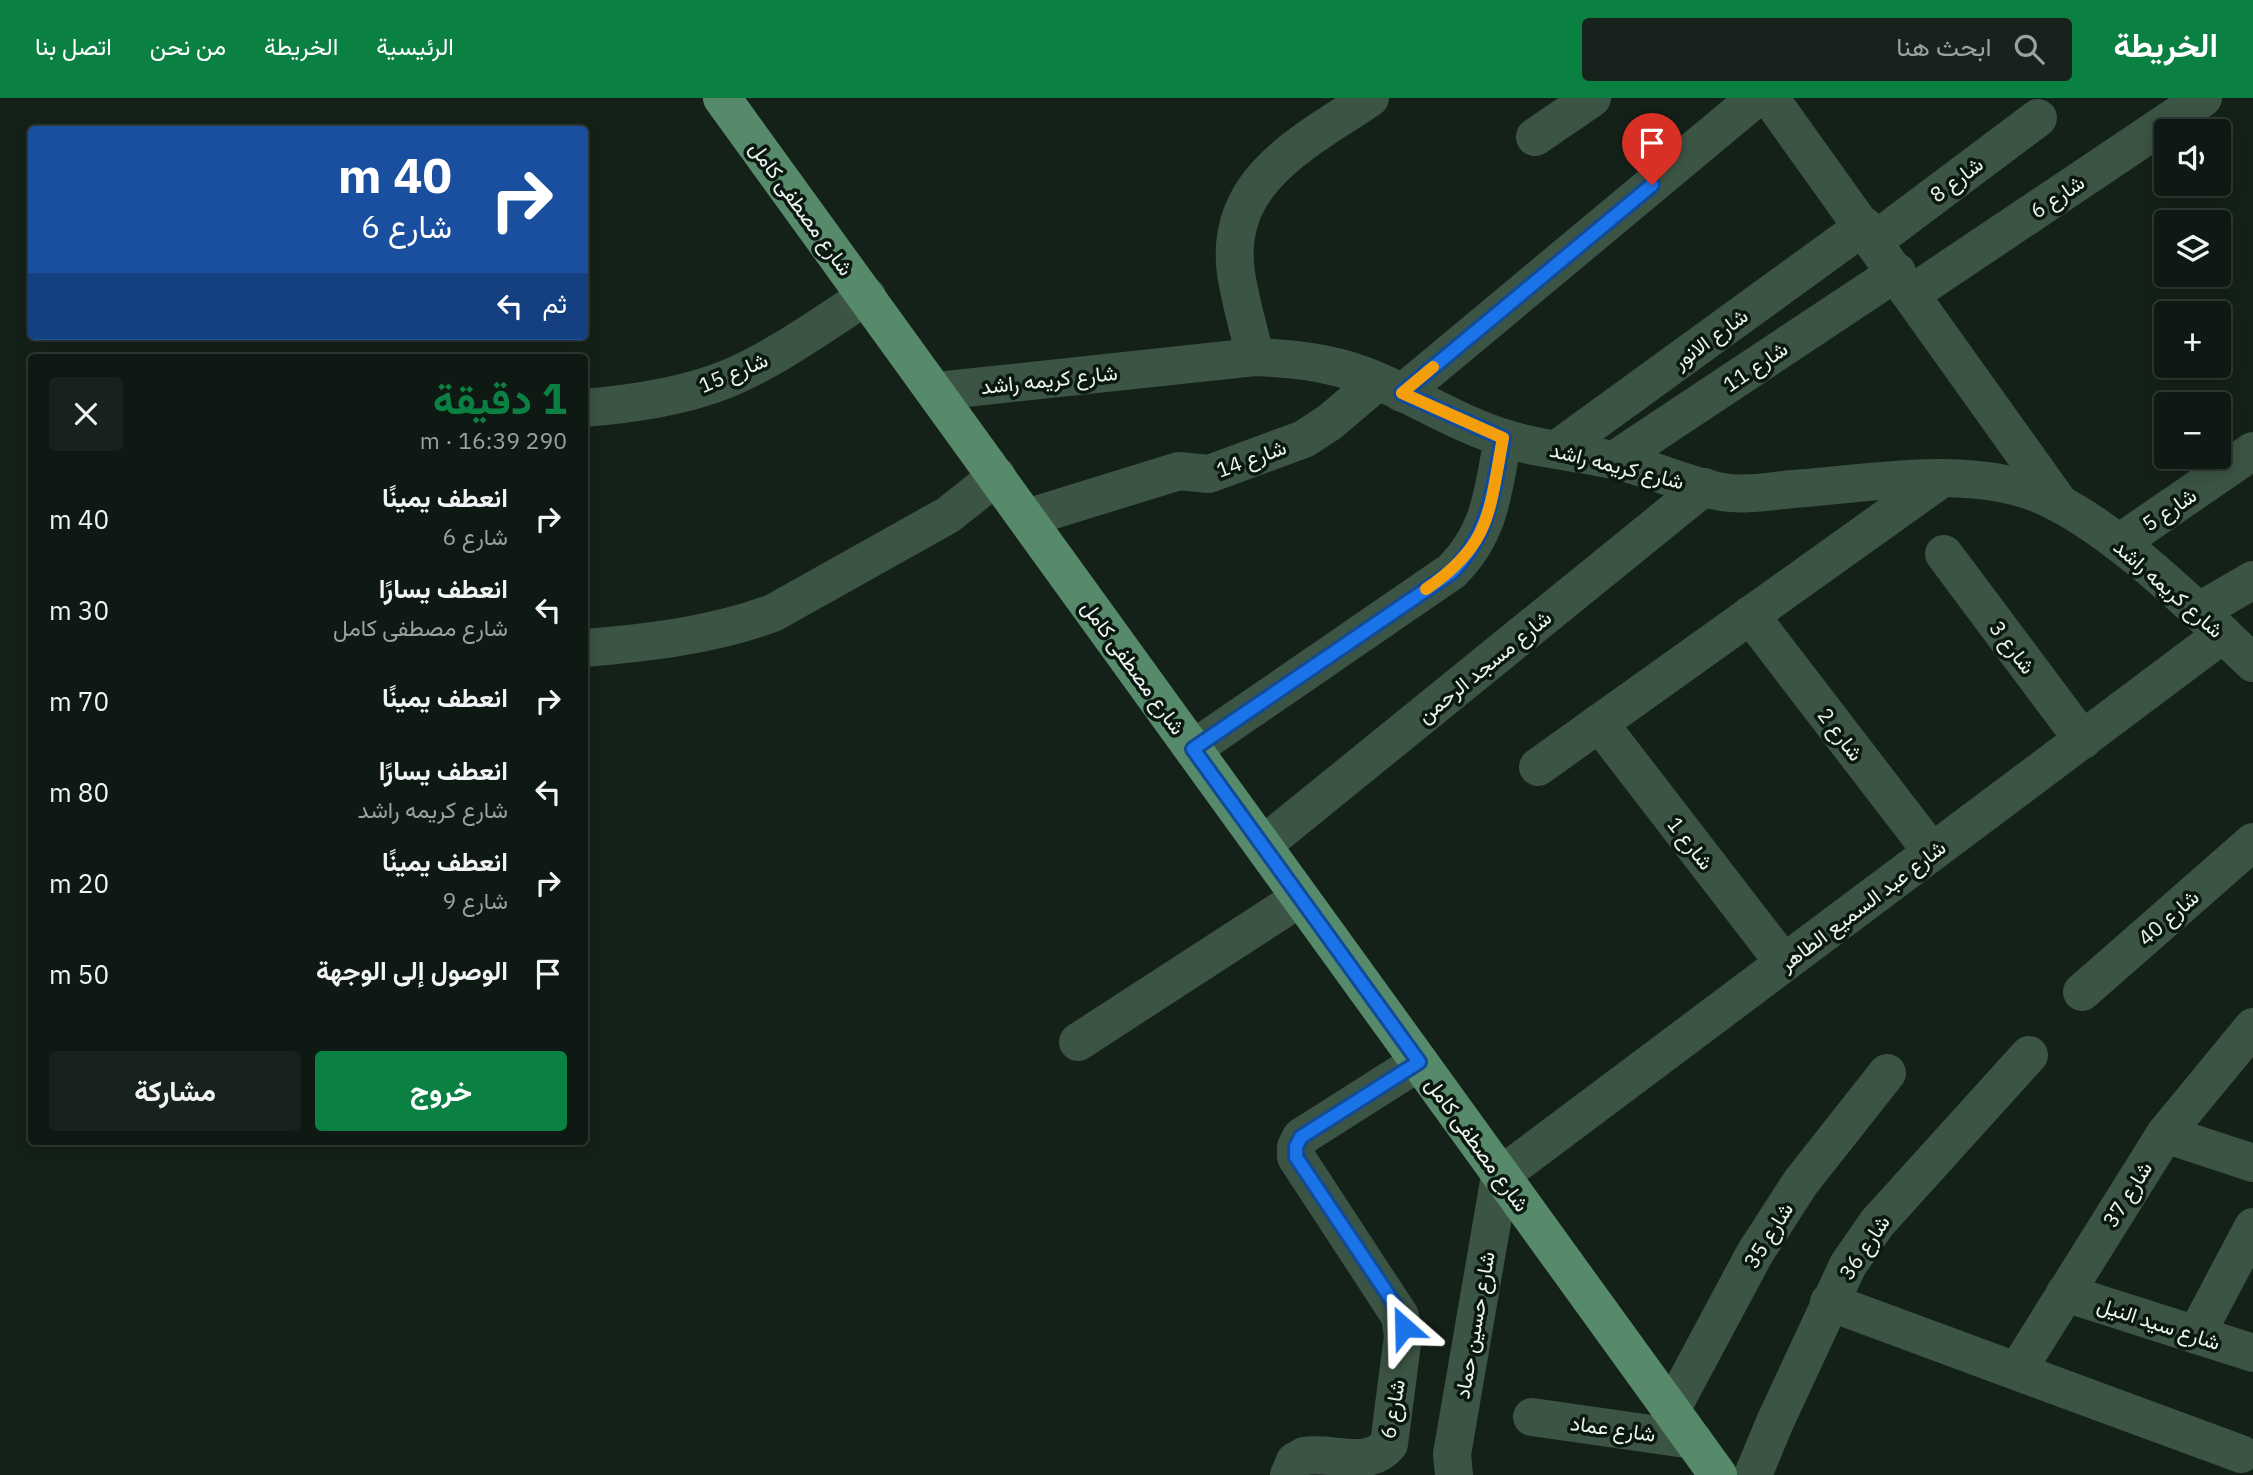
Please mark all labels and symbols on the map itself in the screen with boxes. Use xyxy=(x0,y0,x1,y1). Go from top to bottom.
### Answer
pin xyxy=(1622,113,1682,185)
street label: شارع مصطفى كامل xyxy=(743,135,860,281)
street label: شارع 8 xyxy=(1924,150,1989,209)
street label: شارع 6 xyxy=(2024,168,2090,225)
street label: شارع الانور xyxy=(1666,301,1754,376)
street label: شارع 11 xyxy=(1717,334,1793,399)
street label: شارع 15 xyxy=(694,345,772,400)
street label: شارع كريمه راشد xyxy=(979,358,1119,401)
street label: شارع 14 xyxy=(1212,432,1290,484)
street label: شارع كريمه راشد xyxy=(1547,435,1687,496)
street label: شارع 5 xyxy=(2136,481,2202,538)
street label: شارع كريمه راشد xyxy=(2107,532,2230,644)
street label: شارع مصطفى كامل xyxy=(1075,594,1192,740)
street label: شارع مسجد الرحمن xyxy=(1411,603,1558,730)
street label: شارع 3 xyxy=(1983,615,2042,680)
street label: شارع 2 xyxy=(1811,702,1870,767)
street label: شارع 1 xyxy=(1661,811,1720,876)
street label: شارع عبد السميع الطاهر xyxy=(1772,833,1952,978)
street label: شارع 40 xyxy=(2131,883,2205,952)
street label: شارع مصطفى كامل xyxy=(1419,1071,1536,1217)
street label: شارع 37 xyxy=(2096,1156,2159,1233)
street label: شارع 35 xyxy=(1737,1197,1800,1274)
street label: شارع 36 xyxy=(1832,1209,1897,1285)
street label: شارع حسين حماد xyxy=(1447,1249,1502,1401)
position arrow xyxy=(1367,1290,1441,1364)
street label: شارع سيد النيل xyxy=(2094,1290,2224,1357)
street label: شارع 6 xyxy=(1373,1377,1412,1441)
street label: شارع عماد xyxy=(1568,1408,1657,1449)

